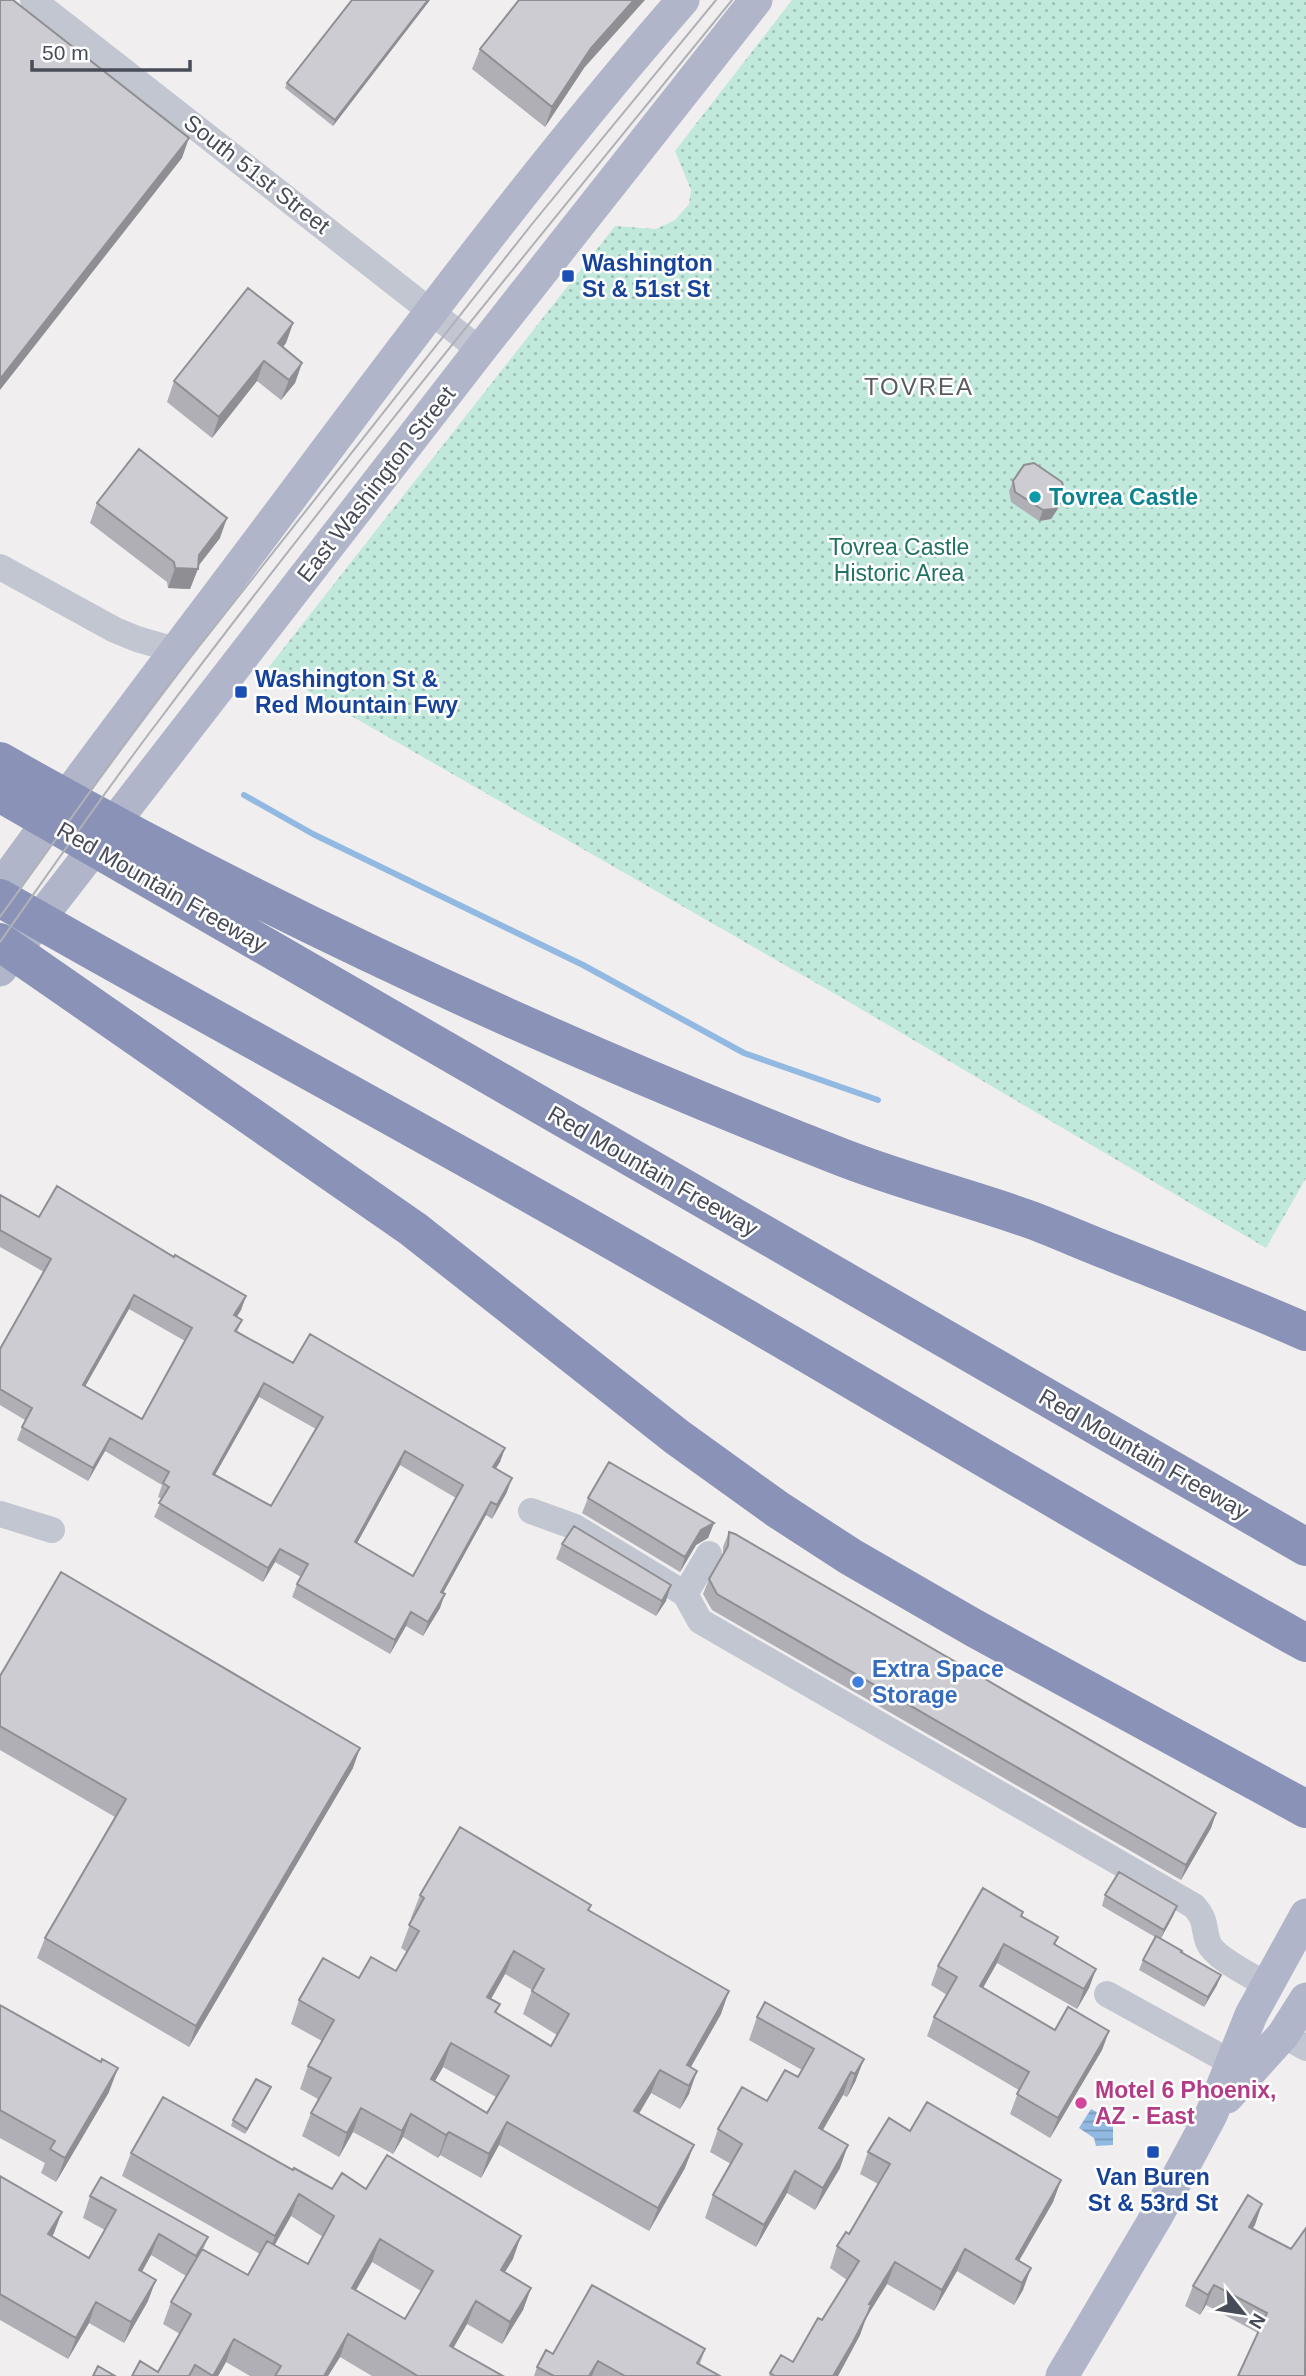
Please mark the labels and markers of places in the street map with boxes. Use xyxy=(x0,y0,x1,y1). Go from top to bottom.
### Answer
place label: Washington St & 51st St xyxy=(582,250,713,302)
marker: Washington St & 51st St xyxy=(560,268,576,284)
place label: Tovrea Castle xyxy=(1049,484,1198,510)
marker: Tovrea Castle xyxy=(1027,489,1043,505)
place label: Washington St & Red Mountain Fwy xyxy=(255,666,458,718)
marker: Washington St & Red Mountain Fwy xyxy=(233,684,249,700)
place label: Extra Space Storage xyxy=(872,1656,1004,1708)
marker: Extra Space Storage xyxy=(850,1674,866,1690)
place label: Motel 6 Phoenix, AZ - East xyxy=(1095,2077,1276,2129)
marker: Motel 6 Phoenix, AZ - East xyxy=(1073,2095,1089,2111)
marker: Van Buren St & 53rd St xyxy=(1145,2144,1161,2160)
place label: Van Buren St & 53rd St xyxy=(1088,2164,1219,2216)

